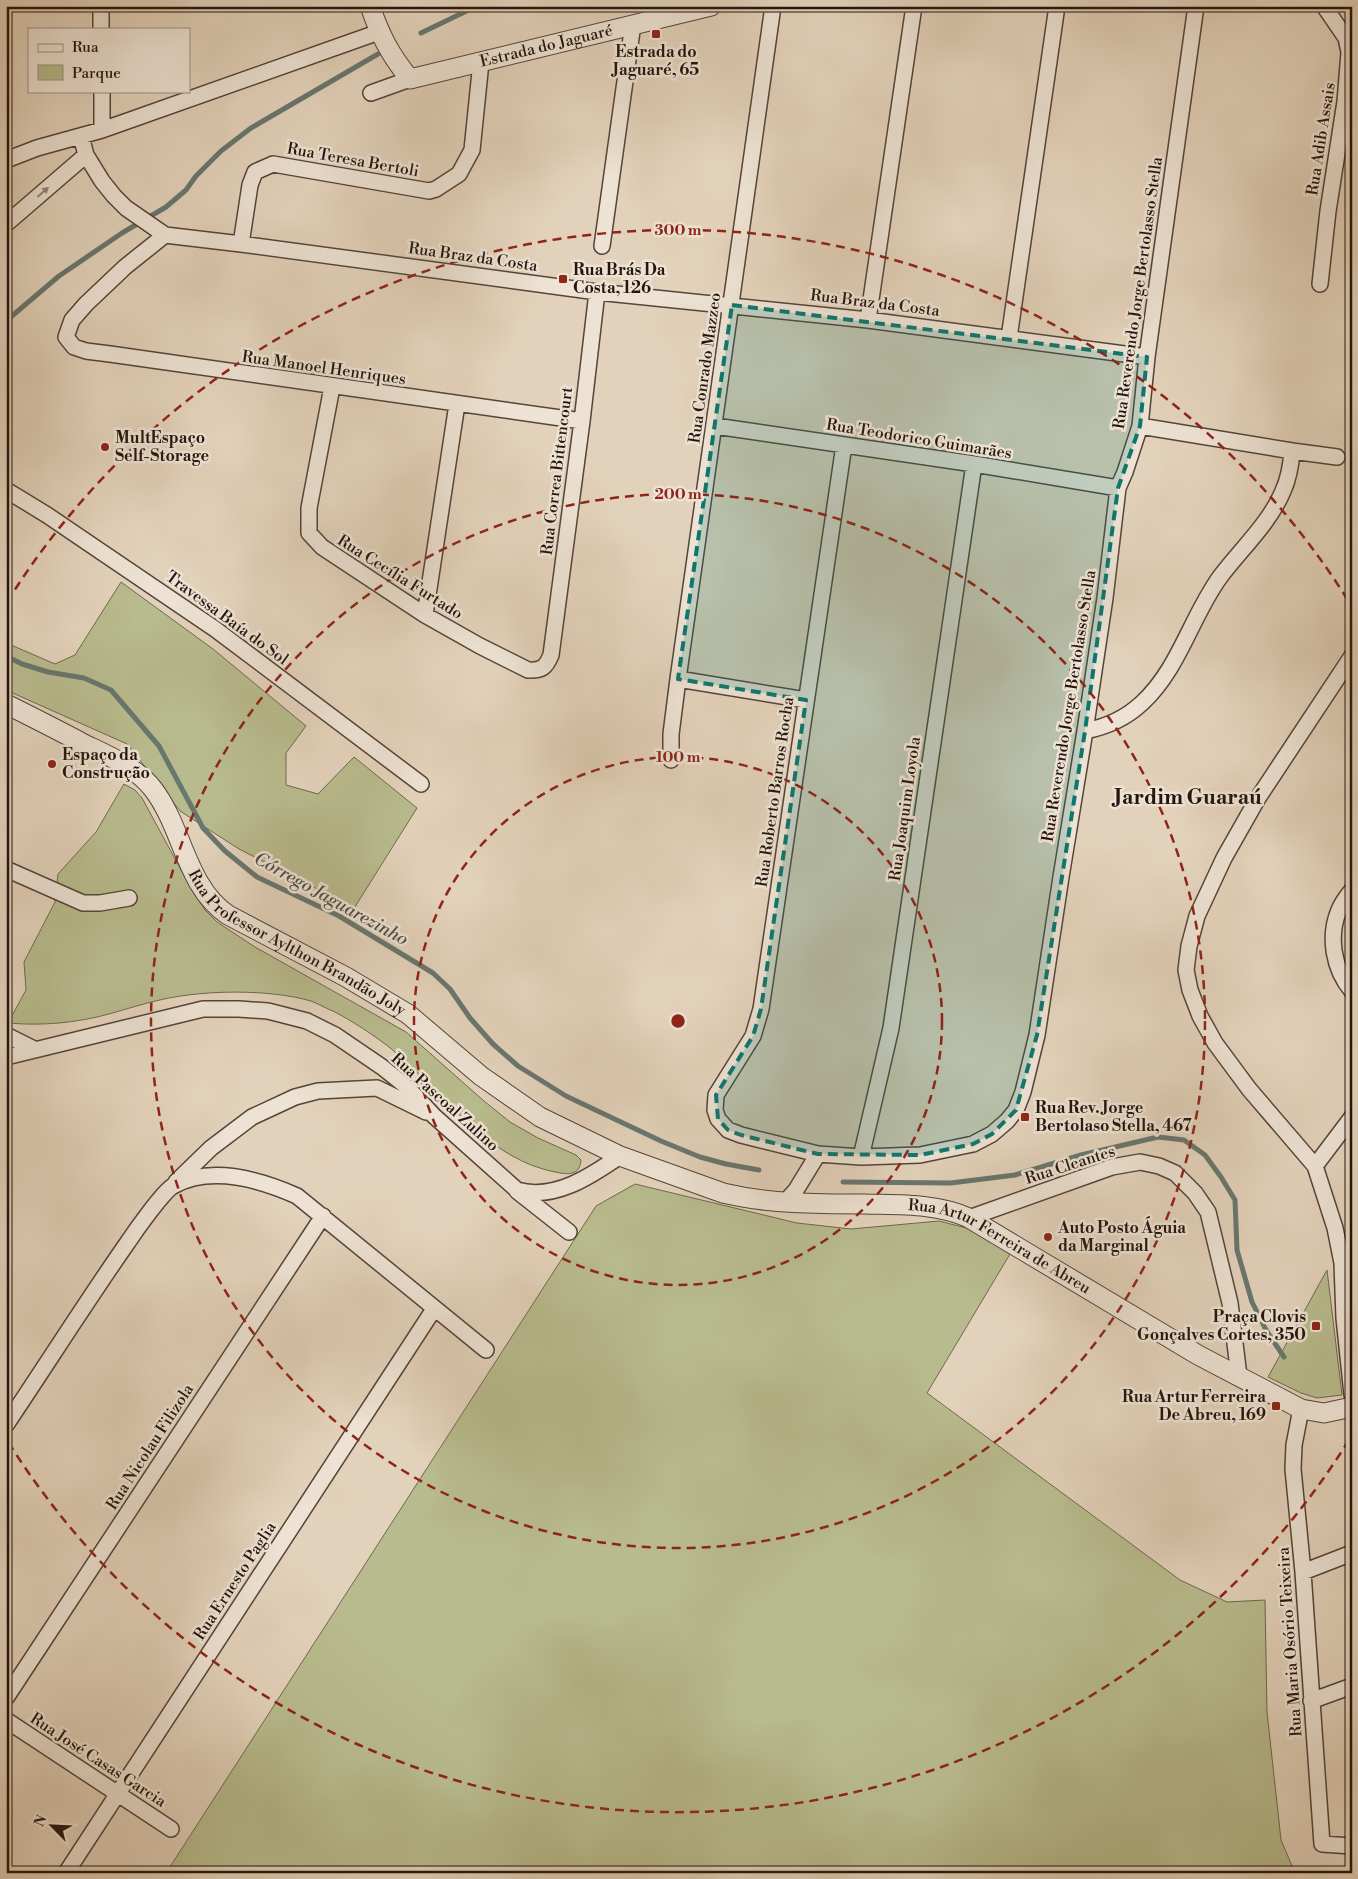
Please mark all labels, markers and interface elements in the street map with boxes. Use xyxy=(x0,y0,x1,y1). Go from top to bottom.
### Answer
street label: Estrada do Jaguaré xyxy=(478,20,615,72)
legend xyxy=(28,28,190,92)
marker: Estrada do Jaguaré, 65 xyxy=(650,28,662,40)
text: Rua xyxy=(72,38,99,57)
place label: Estrada do Jaguaré, 65 xyxy=(611,42,699,80)
text: Parque xyxy=(72,64,121,83)
street label: Rua Adib Assais xyxy=(1302,81,1340,197)
street label: Rua Teresa Bertoli xyxy=(285,139,421,181)
street label: Rua Reverendo Jorge Bertolasso Stella xyxy=(1109,155,1167,430)
one-way arrow xyxy=(37,187,49,198)
text: 300 m xyxy=(655,221,702,240)
street label: Rua Braz da Costa xyxy=(407,238,540,276)
place label: Rua Brás Da Costa, 126 xyxy=(573,260,666,298)
marker: Rua Brás Da Costa, 126 xyxy=(557,273,569,285)
street label: Rua Braz da Costa xyxy=(809,285,942,321)
street label: Rua Conrado Mazzeo xyxy=(685,291,725,445)
street label: Rua Manoel Henriques xyxy=(241,347,407,389)
street label: Rua Correa Bittencourt xyxy=(537,385,577,556)
street label: Rua Teodorico Guimarães xyxy=(825,414,1013,464)
place label: MultEspaço Self-Storage xyxy=(115,428,210,466)
marker: MultEspaço Self-Storage xyxy=(99,441,111,453)
text: 200 m xyxy=(654,485,702,504)
street label: Rua Cecília Furtado xyxy=(333,530,467,624)
street label: Travessa Baía do Sol xyxy=(162,567,293,669)
street label: Rua Reverendo Jorge Bertolasso Stella xyxy=(1038,568,1101,843)
street label: Rua Roberto Barros Rocha xyxy=(752,695,798,888)
street label: Rua Joaquim Loyola xyxy=(885,735,925,883)
place label: Espaço da Construção xyxy=(62,745,150,783)
text: 100 m xyxy=(656,748,701,767)
marker: Espaço da Construção xyxy=(46,758,58,770)
district label: Jardim Guaraú xyxy=(1111,785,1262,811)
water label: Córrego Jaguarezinho xyxy=(250,847,412,951)
street label: Rua Professor Aylthon Brandão Joly xyxy=(184,866,409,1020)
centre of rings xyxy=(669,1012,687,1030)
street label: Rua Pascoal Zulino xyxy=(387,1048,503,1156)
place label: Rua Rev. Jorge Bertolaso Stella, 467 xyxy=(1035,1098,1192,1136)
marker: Rua Rev. Jorge Bertolaso Stella, 467 xyxy=(1019,1111,1031,1123)
street label: Rua Cleantes xyxy=(1022,1141,1118,1189)
street label: Rua Artur Ferreira de Abreu xyxy=(907,1195,1094,1298)
place label: Auto Posto Águia da Marginal xyxy=(1057,1216,1186,1256)
marker: Auto Posto Águia da Marginal xyxy=(1042,1231,1054,1243)
place label: Praça Clovis Gonçalves Cortes, 350 xyxy=(1137,1307,1306,1345)
marker: Praça Clovis Gonçalves Cortes, 350 xyxy=(1310,1320,1322,1332)
street label: Rua Nicolau Filizola xyxy=(102,1379,199,1514)
place label: Rua Artur Ferreira De Abreu, 169 xyxy=(1122,1387,1266,1425)
marker: Rua Artur Ferreira De Abreu, 169 xyxy=(1270,1400,1282,1412)
street label: Rua Ernesto Paglia xyxy=(189,1517,281,1644)
street label: Rua Maria Osório Teixeira xyxy=(1273,1546,1307,1738)
street label: Rua José Casas Garcia xyxy=(26,1708,171,1812)
north arrow xyxy=(28,1802,78,1852)
text: N xyxy=(31,1812,52,1830)

